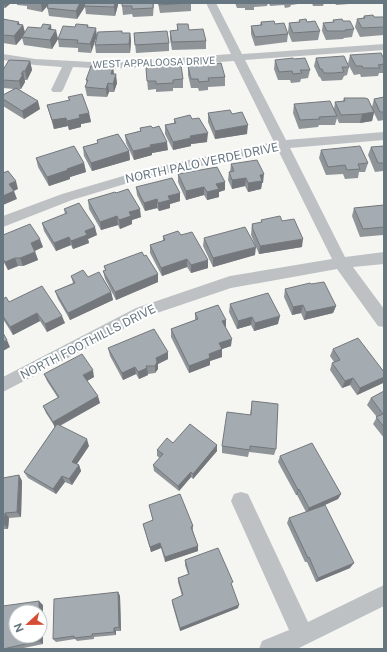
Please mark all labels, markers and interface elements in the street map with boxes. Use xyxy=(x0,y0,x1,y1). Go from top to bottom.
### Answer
street label: WEST APPALOOSA DRIVE xyxy=(92,54,216,70)
street label: NORTH PALO VERDE DRIVE xyxy=(124,140,280,186)
street label: NORTH FOOTHILLS DRIVE xyxy=(18,302,158,382)
north arrow xyxy=(8,604,48,644)
text: N xyxy=(12,622,26,634)

